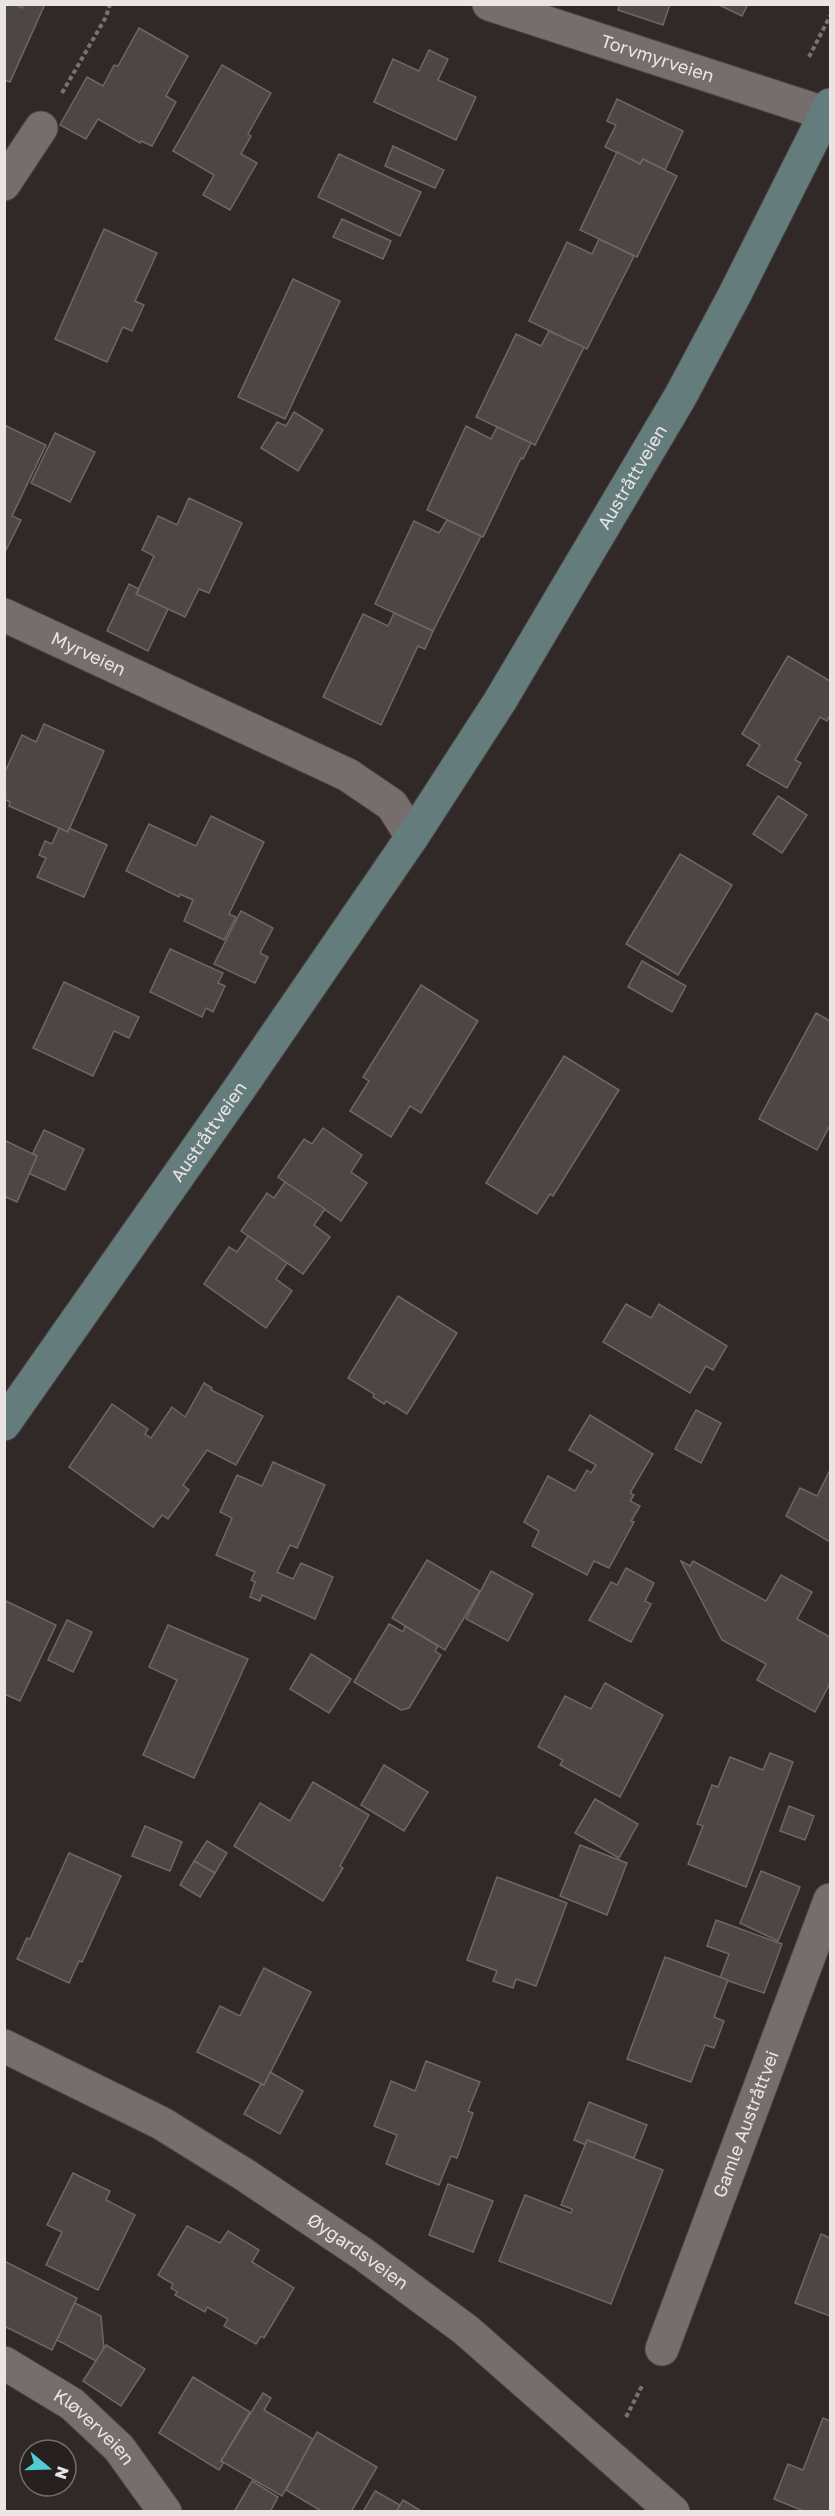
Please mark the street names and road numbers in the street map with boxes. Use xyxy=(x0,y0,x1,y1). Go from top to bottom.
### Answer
street label: Torvmyrveien xyxy=(598,29,717,87)
street label: Austråttveien xyxy=(592,421,671,533)
street label: Myrveien xyxy=(48,627,130,680)
street label: Austråttveien xyxy=(166,1077,251,1186)
street label: Gamle Austråttvei xyxy=(708,2047,783,2200)
street label: Øygardsveien xyxy=(304,2208,413,2294)
street label: Kløverveien xyxy=(50,2384,140,2469)

